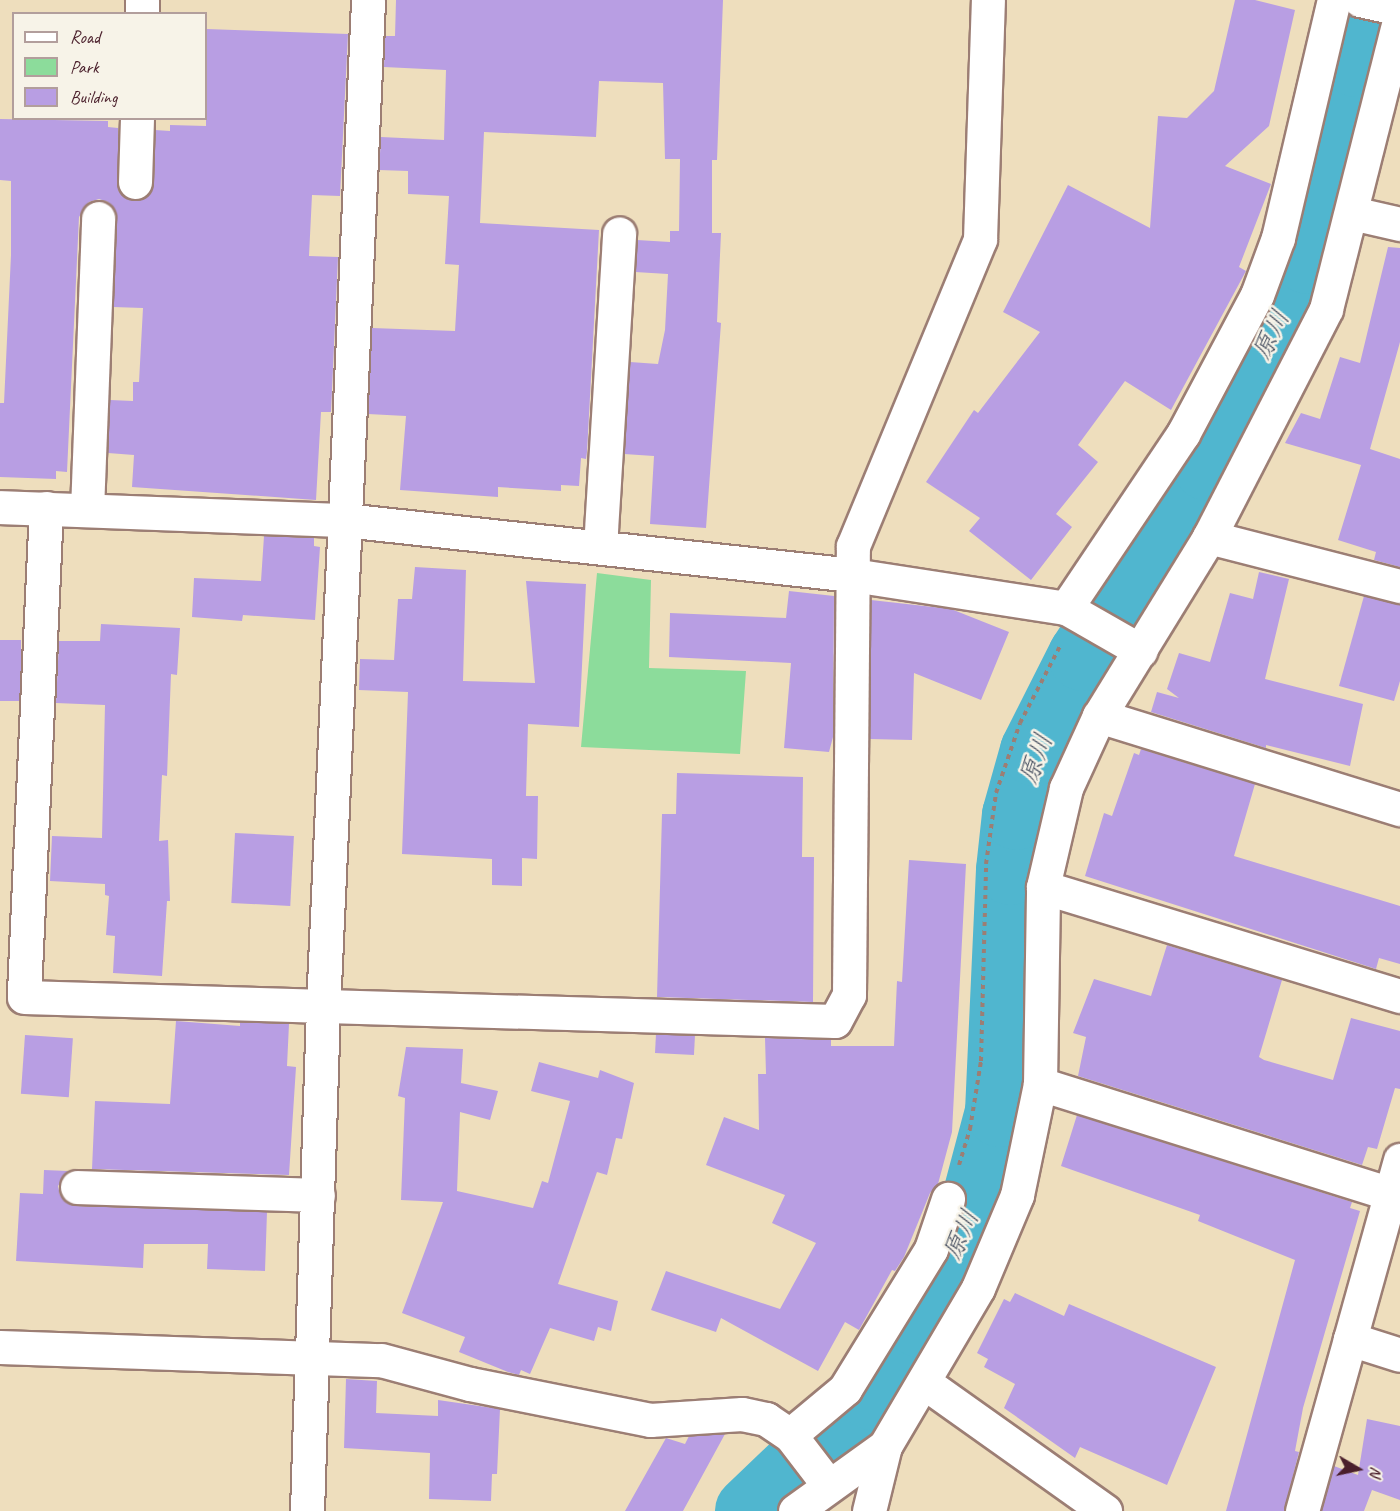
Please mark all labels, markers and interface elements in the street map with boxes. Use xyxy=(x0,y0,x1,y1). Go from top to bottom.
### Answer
legend xyxy=(12,12,207,120)
text: Road xyxy=(70,26,100,48)
text: Park xyxy=(70,56,99,78)
text: Building xyxy=(70,86,117,108)
water label: 原川 xyxy=(1246,305,1296,365)
water label: 原川 xyxy=(1012,729,1060,789)
water label: 原川 xyxy=(936,1205,986,1265)
north arrow xyxy=(1328,1439,1388,1499)
text: N xyxy=(1365,1465,1386,1478)

